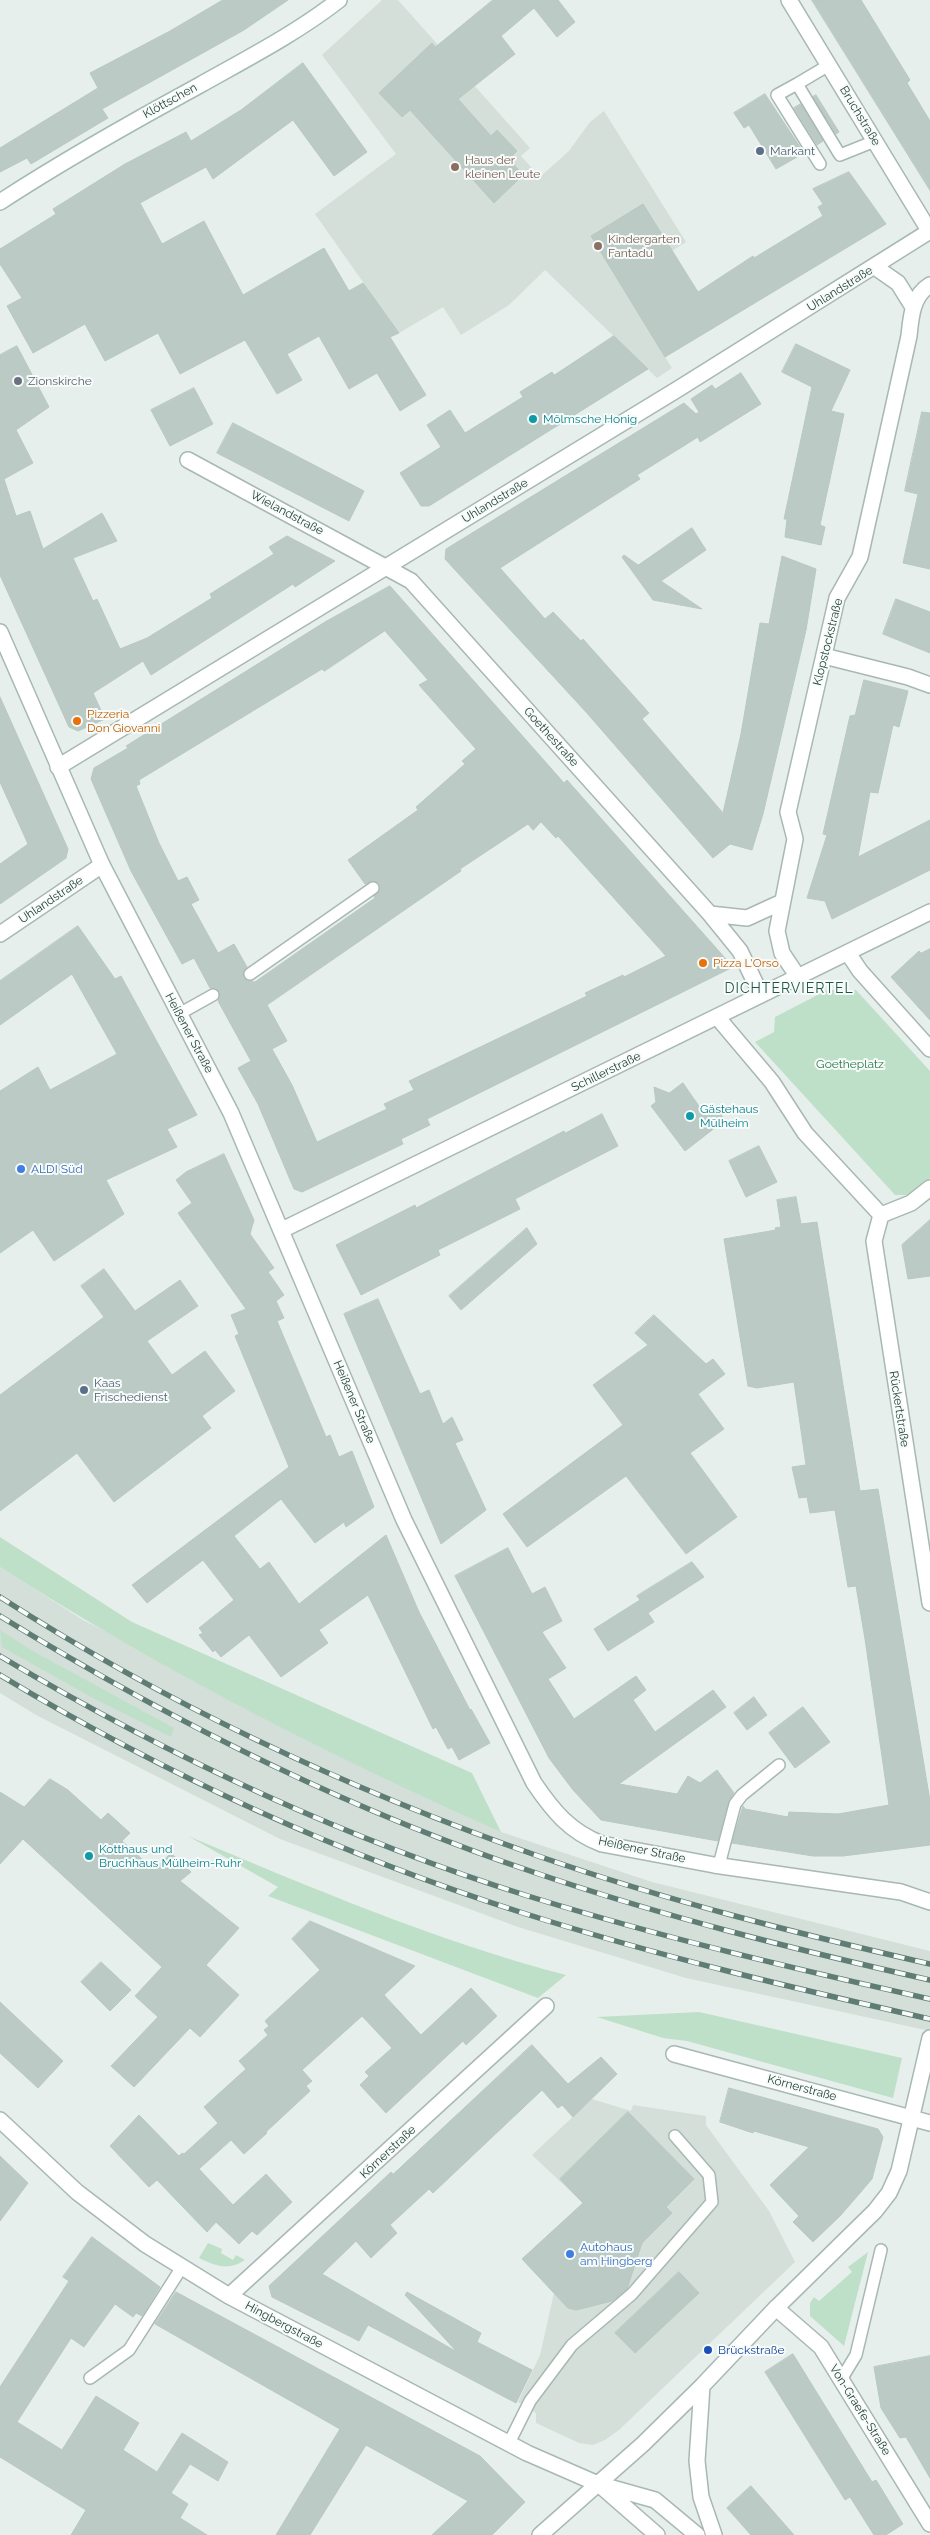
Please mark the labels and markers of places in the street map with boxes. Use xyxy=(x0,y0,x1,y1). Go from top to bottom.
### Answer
place label: Markant xyxy=(770,144,815,158)
marker: Markant xyxy=(754,145,766,157)
place label: Haus der kleinen Leute xyxy=(465,153,540,181)
marker: Haus der kleinen Leute xyxy=(449,161,461,173)
place label: Kindergarten Fantadu xyxy=(608,232,680,260)
marker: Kindergarten Fantadu xyxy=(592,240,604,252)
place label: Zionskirche xyxy=(28,374,92,388)
marker: Zionskirche xyxy=(12,375,24,387)
place label: Mölmsche Honig xyxy=(543,412,637,426)
marker: Mölmsche Honig xyxy=(527,413,539,425)
place label: Pizzeria Don Giovanni xyxy=(87,707,160,735)
marker: Pizzeria Don Giovanni xyxy=(71,715,83,727)
place label: Pizza L'Orso xyxy=(713,956,779,970)
marker: Pizza L'Orso xyxy=(697,957,709,969)
place label: Gästehaus Mülheim xyxy=(700,1102,758,1130)
marker: Gästehaus Mülheim xyxy=(684,1110,696,1122)
place label: ALDI Süd xyxy=(31,1162,83,1176)
marker: ALDI Süd xyxy=(15,1163,27,1175)
place label: Kaas Frischedienst xyxy=(94,1376,168,1404)
marker: Kaas Frischedienst xyxy=(78,1384,90,1396)
place label: Kotthaus und Bruchhaus Mülheim-Ruhr xyxy=(99,1842,241,1870)
marker: Kotthaus und Bruchhaus Mülheim-Ruhr xyxy=(83,1850,95,1862)
place label: Autohaus am Hingberg xyxy=(580,2240,652,2268)
marker: Autohaus am Hingberg xyxy=(564,2248,576,2260)
place label: Brückstraße xyxy=(718,2343,784,2357)
marker: Brückstraße xyxy=(702,2344,714,2356)

